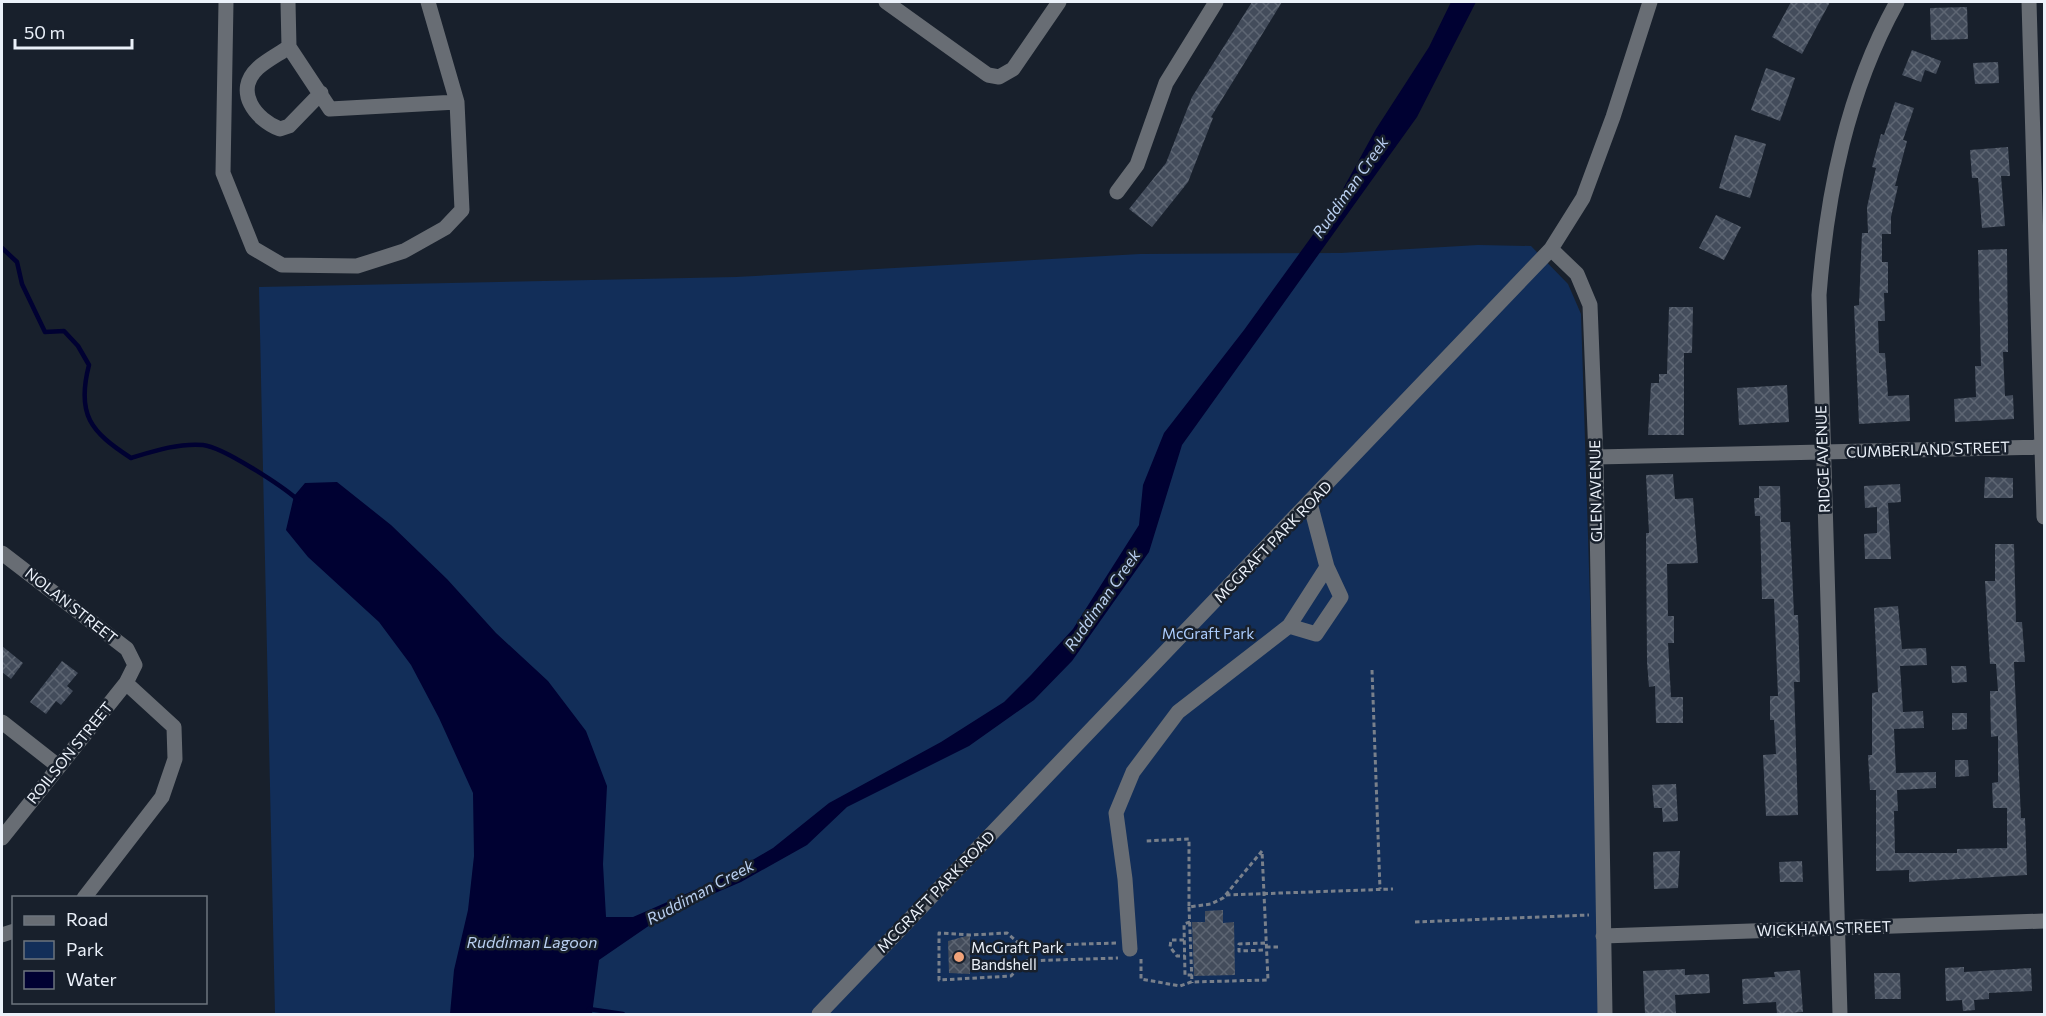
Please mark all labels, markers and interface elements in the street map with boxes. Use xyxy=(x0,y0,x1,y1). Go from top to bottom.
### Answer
scale bar xyxy=(15,12,132,50)
text: 50 m xyxy=(24,21,65,43)
water label: Ruddiman Creek xyxy=(1308,132,1392,241)
street label: RIDGE AVENUE xyxy=(1811,405,1833,513)
street label: CUMBERLAND STREET xyxy=(1846,437,2011,461)
street label: GLEN AVENUE xyxy=(1585,440,1605,542)
street label: MCGRAFT PARK ROAD xyxy=(1210,477,1335,606)
water label: Ruddiman Creek xyxy=(1060,545,1144,654)
street label: NOLAN STREET xyxy=(22,564,122,647)
park label: McGraft Park xyxy=(1162,624,1254,642)
street label: ROILSON STREET xyxy=(23,698,116,807)
street label: MCGRAFT PARK ROAD xyxy=(873,827,998,956)
water label: Ruddiman Creek xyxy=(643,855,757,928)
legend xyxy=(12,896,207,1004)
text: Road xyxy=(66,908,108,930)
street label: WICKHAM STREET xyxy=(1757,917,1892,939)
water label: Ruddiman Lagoon xyxy=(466,932,598,951)
text: Park xyxy=(66,938,104,960)
place label: McGraft Park Bandshell xyxy=(971,938,1064,973)
marker: McGraft Park Bandshell xyxy=(952,950,966,964)
text: Water xyxy=(66,968,117,990)

